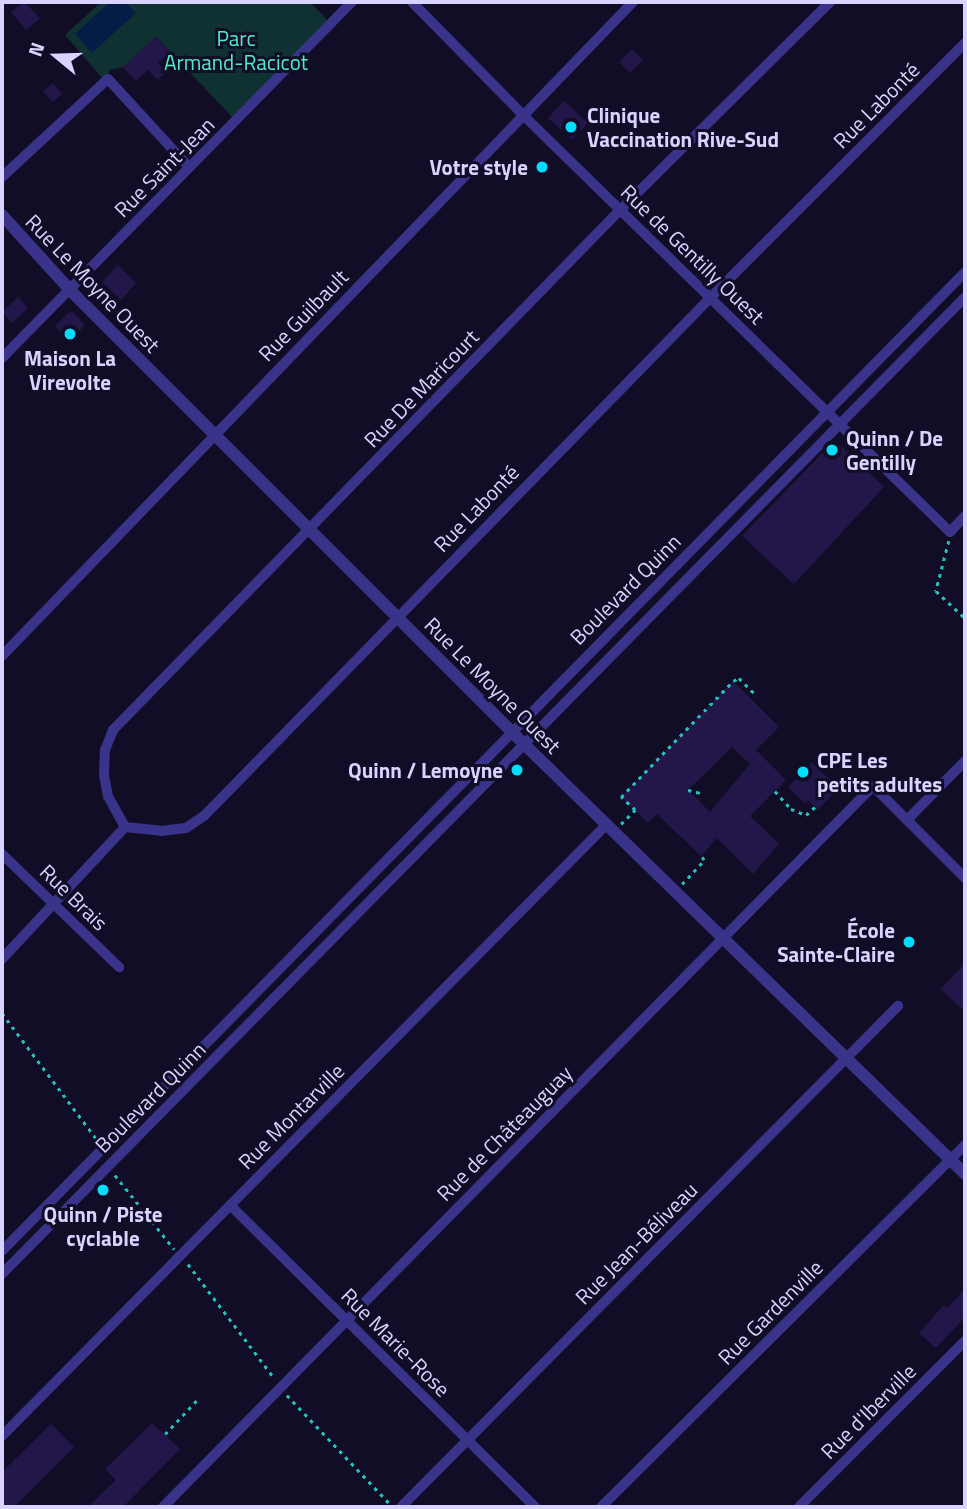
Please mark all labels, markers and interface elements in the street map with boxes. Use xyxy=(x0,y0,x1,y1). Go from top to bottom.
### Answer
north arrow xyxy=(21,21,91,91)
park label: Parc Armand-Racicot xyxy=(164,25,308,75)
text: N xyxy=(20,38,52,60)
street label: Rue Labonté xyxy=(828,57,924,153)
place label: Clinique Vaccination Rive-Sud xyxy=(587,102,779,152)
street label: Rue Saint-Jean xyxy=(109,112,219,222)
marker: Clinique Vaccination Rive-Sud xyxy=(561,117,581,137)
place label: Votre style xyxy=(430,154,528,180)
marker: Votre style xyxy=(534,159,550,175)
street label: Rue de Gentilly Ouest xyxy=(616,179,770,329)
street label: Rue Le Moyne Ouest xyxy=(21,209,165,357)
street label: Rue Guilbault xyxy=(253,264,353,366)
street label: Rue De Maricourt xyxy=(358,324,484,452)
marker: Maison La Virevolte xyxy=(62,326,78,342)
place label: Maison La Virevolte xyxy=(24,345,116,395)
place label: Quinn / De Gentilly xyxy=(846,425,943,475)
marker: Quinn / De Gentilly xyxy=(824,442,840,458)
street label: Rue Labonté xyxy=(428,459,524,557)
street label: Boulevard Quinn xyxy=(565,529,685,649)
street label: Rue Le Moyne Ouest xyxy=(420,612,566,758)
place label: CPE Les petits adultes xyxy=(817,747,942,797)
place label: Quinn / Lemoyne xyxy=(348,757,503,783)
marker: Quinn / Lemoyne xyxy=(509,762,525,778)
marker: CPE Les petits adultes xyxy=(795,764,811,780)
street label: Rue Brais xyxy=(35,859,113,935)
place label: École Sainte-Claire xyxy=(777,917,895,967)
marker: École Sainte-Claire xyxy=(901,934,917,950)
street label: Boulevard Quinn xyxy=(90,1037,210,1157)
street label: Rue Montarville xyxy=(233,1058,349,1174)
street label: Rue de Châteauguay xyxy=(431,1060,577,1206)
street label: Rue Jean-Béliveau xyxy=(570,1177,702,1309)
marker: Quinn / Piste cyclable xyxy=(95,1182,111,1198)
place label: Quinn / Piste cyclable xyxy=(43,1201,163,1251)
street label: Rue Gardenville xyxy=(712,1254,828,1370)
street label: Rue Marie-Rose xyxy=(336,1282,456,1402)
street label: Rue d'Iberville xyxy=(815,1358,921,1464)

